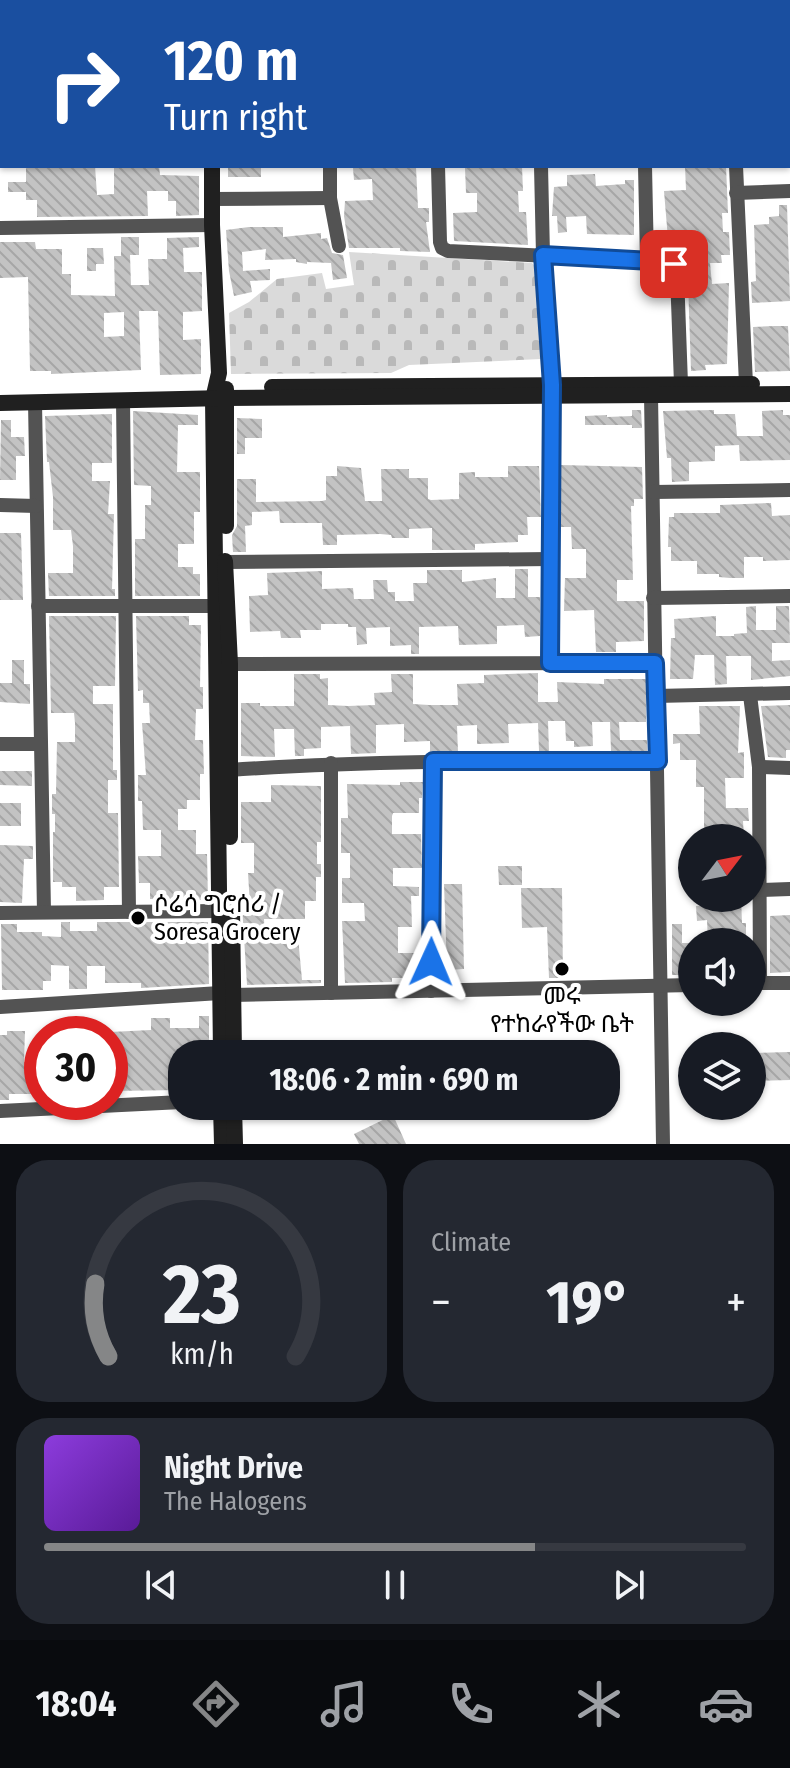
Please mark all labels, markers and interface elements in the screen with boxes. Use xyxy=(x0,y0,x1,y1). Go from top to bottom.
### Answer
text: 120 m xyxy=(164,28,299,95)
icon: right xyxy=(32,32,136,136)
text: Turn right xyxy=(164,96,307,140)
pin xyxy=(640,230,708,298)
icon: arrive xyxy=(652,242,696,286)
north arrow xyxy=(678,824,766,912)
map controls xyxy=(678,824,766,1120)
place label: ሶሬሳ ግሮሰሪ / Soresa Grocery xyxy=(154,890,301,946)
marker: ሶሬሳ ግሮሰሪ / Soresa Grocery xyxy=(129,909,147,927)
position arrow xyxy=(389,920,473,1004)
button: sound xyxy=(678,928,766,1016)
marker: መሩ የተከራየችው ቤት xyxy=(553,960,571,978)
place label: መሩ የተከራየችው ቤት xyxy=(490,982,634,1038)
speed limit sign: 30 xyxy=(24,1016,128,1120)
button: layers xyxy=(678,1032,766,1120)
text: 18:06 · 2 min · 690 m xyxy=(270,1062,519,1098)
text: Climate xyxy=(431,1227,511,1258)
text: 23 xyxy=(162,1245,240,1345)
text: 19° xyxy=(546,1267,631,1339)
text: − xyxy=(431,1276,451,1329)
text: + xyxy=(726,1276,746,1329)
text: km/h xyxy=(170,1337,233,1372)
text: Night Drive xyxy=(164,1450,303,1486)
text: The Halogens xyxy=(164,1486,307,1517)
icon: previous xyxy=(139,1563,183,1607)
icon: pause xyxy=(373,1563,417,1607)
icon: next xyxy=(607,1563,651,1607)
icon: directions xyxy=(188,1676,244,1732)
icon: music xyxy=(316,1676,372,1732)
icon: phone xyxy=(443,1676,499,1732)
icon: climate xyxy=(571,1676,627,1732)
icon: car xyxy=(698,1676,754,1732)
text: 18:04 xyxy=(36,1682,116,1726)

